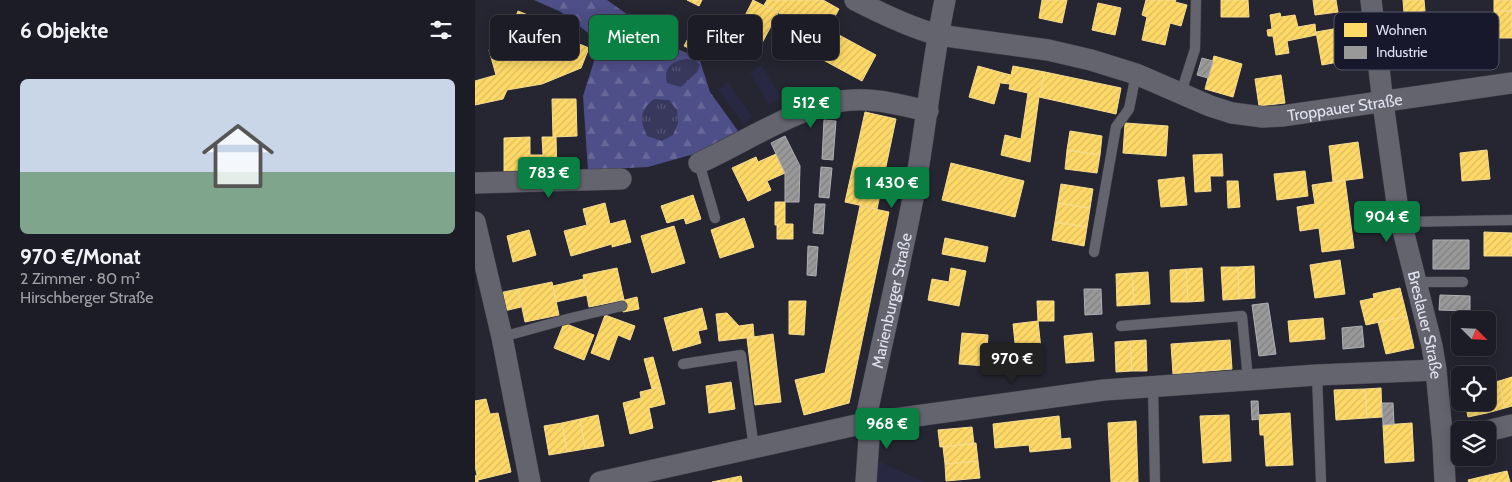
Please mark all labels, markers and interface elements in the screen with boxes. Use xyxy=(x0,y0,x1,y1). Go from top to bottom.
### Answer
legend xyxy=(1334,12,1499,70)
chip: Kaufen xyxy=(490,15,579,60)
chip: Mieten xyxy=(589,15,678,60)
chip: Filter xyxy=(688,15,762,60)
chip: Neu xyxy=(772,15,839,60)
icon: filters xyxy=(427,16,455,44)
text: 6 Objekte xyxy=(20,18,108,43)
text: Wohnen xyxy=(1376,21,1427,39)
text: Industrie xyxy=(1376,43,1427,61)
pin: 512 € xyxy=(776,86,846,129)
street label: Troppauer Straße xyxy=(1286,90,1404,125)
text: 512 € xyxy=(793,93,829,112)
icon: home xyxy=(193,111,283,201)
pin: 783 € xyxy=(514,156,584,199)
text: 783 € xyxy=(529,163,569,182)
pin: 1 430 € xyxy=(846,166,938,209)
text: 1 430 € xyxy=(865,173,919,192)
pin: 904 € xyxy=(1352,200,1422,243)
text: 904 € xyxy=(1365,207,1409,226)
street label: Marienburger Straße xyxy=(868,231,916,370)
text: 970 €/Monat xyxy=(20,244,141,269)
text: 2 Zimmer · 80 m² xyxy=(20,269,140,288)
street label: Breslauer Straße xyxy=(1404,269,1446,380)
text: Hirschberger Straße xyxy=(20,288,153,307)
north arrow xyxy=(1451,311,1496,356)
map controls xyxy=(1451,311,1496,466)
pin: 970 € xyxy=(977,342,1047,385)
text: 970 € xyxy=(991,349,1033,368)
button: locate xyxy=(1451,366,1496,411)
pin: 968 € xyxy=(852,408,922,450)
text: 968 € xyxy=(866,414,908,433)
button: layers xyxy=(1451,421,1496,466)

